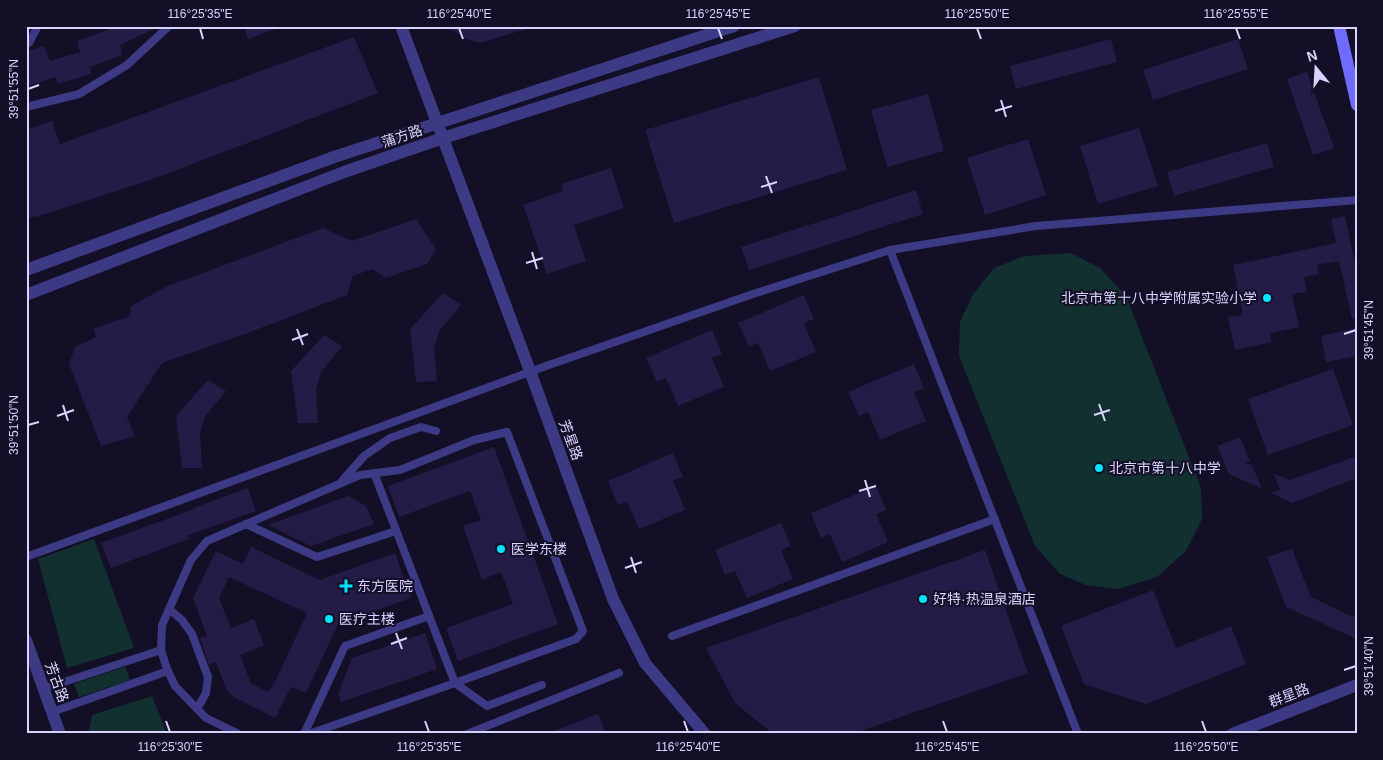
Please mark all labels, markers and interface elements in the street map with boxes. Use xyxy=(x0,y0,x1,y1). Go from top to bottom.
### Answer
text: 116°25'35"E xyxy=(167,7,233,21)
text: 116°25'40"E xyxy=(426,7,492,21)
text: 116°25'45"E xyxy=(685,7,751,21)
text: 116°25'50"E xyxy=(944,7,1010,21)
text: 116°25'55"E xyxy=(1203,7,1269,21)
north arrow xyxy=(1290,42,1340,92)
text: N xyxy=(1305,46,1319,65)
text: 39°51'55"N xyxy=(7,59,21,119)
street label: 蒲方路 xyxy=(380,122,424,150)
place label: 北京市第十八中学附属实验小学 xyxy=(1061,290,1257,306)
marker: 北京市第十八中学附属实验小学 xyxy=(1261,292,1273,304)
text: 39°51'45"N xyxy=(1362,300,1376,360)
text: 39°51'50"N xyxy=(7,395,21,455)
street label: 芳星路 xyxy=(556,418,586,462)
place label: 北京市第十八中学 xyxy=(1109,460,1221,476)
marker: 北京市第十八中学 xyxy=(1093,462,1105,474)
place label: 医学东楼 xyxy=(511,541,567,557)
marker: 医学东楼 xyxy=(495,543,507,555)
place label: 东方医院 xyxy=(357,578,413,594)
marker: 东方医院 xyxy=(339,579,353,593)
place label: 好特·热温泉酒店 xyxy=(933,591,1036,607)
marker: 好特·热温泉酒店 xyxy=(917,593,929,605)
place label: 医疗主楼 xyxy=(339,611,395,627)
marker: 医疗主楼 xyxy=(323,613,335,625)
text: 39°51'40"N xyxy=(1362,636,1376,696)
street label: 芳古路 xyxy=(42,660,72,704)
street label: 群星路 xyxy=(1267,680,1311,710)
text: 116°25'30"E xyxy=(137,740,203,754)
text: 116°25'35"E xyxy=(396,740,462,754)
text: 116°25'40"E xyxy=(655,740,721,754)
text: 116°25'45"E xyxy=(914,740,980,754)
text: 116°25'50"E xyxy=(1173,740,1239,754)

